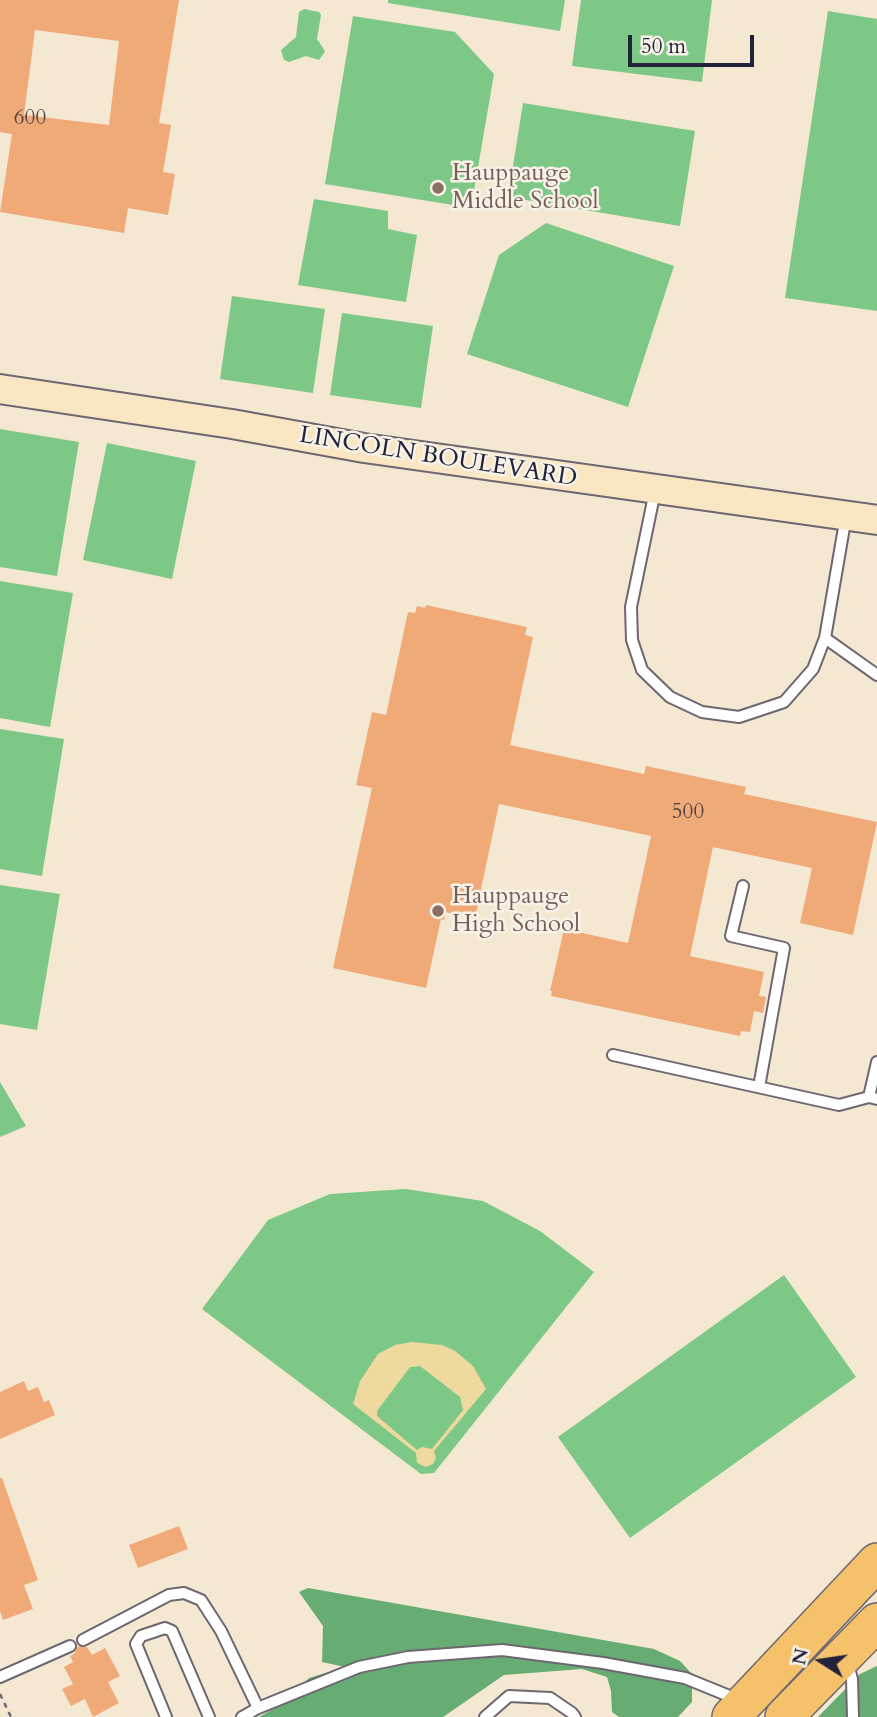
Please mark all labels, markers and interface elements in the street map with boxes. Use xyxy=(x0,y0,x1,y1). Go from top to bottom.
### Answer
scale bar xyxy=(632,21,758,65)
text: 50 m xyxy=(641,32,686,61)
house number: 600 xyxy=(14,106,46,132)
place label: Hauppauge Middle School xyxy=(452,160,599,216)
marker: Hauppauge Middle School xyxy=(430,180,446,196)
street label: LINCOLN BOULEVARD xyxy=(297,422,579,494)
house number: 500 xyxy=(672,800,704,826)
place label: Hauppauge High School xyxy=(452,883,580,939)
marker: Hauppauge High School xyxy=(430,903,446,919)
north arrow xyxy=(786,1626,856,1696)
text: N xyxy=(786,1646,815,1667)

